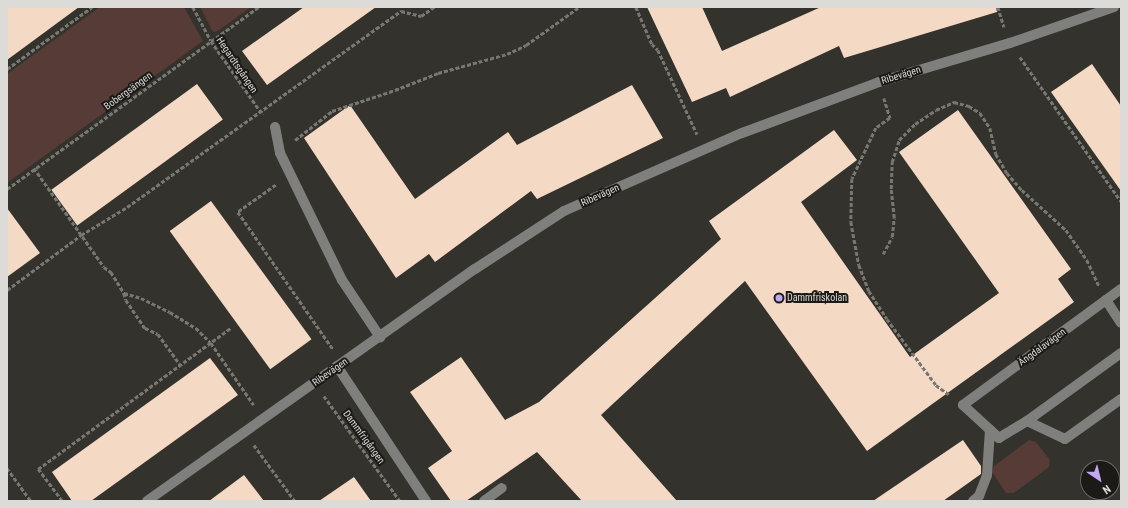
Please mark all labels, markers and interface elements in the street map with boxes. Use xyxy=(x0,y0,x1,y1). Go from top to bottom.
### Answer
street label: Hegardtsgången xyxy=(214,35,260,95)
street label: Ribevägen xyxy=(880,63,922,87)
street label: Bobergsängen xyxy=(102,69,154,113)
street label: Ribevägen xyxy=(579,181,621,209)
place label: Dammfriskolan xyxy=(787,292,847,304)
marker: Dammfriskolan xyxy=(774,293,784,303)
street label: Ängdalavägen xyxy=(1016,326,1068,368)
street label: Ribevägen xyxy=(310,355,350,389)
street label: Dammfrigången xyxy=(341,408,387,466)
north arrow xyxy=(1080,460,1120,500)
text: N xyxy=(1100,482,1113,497)

